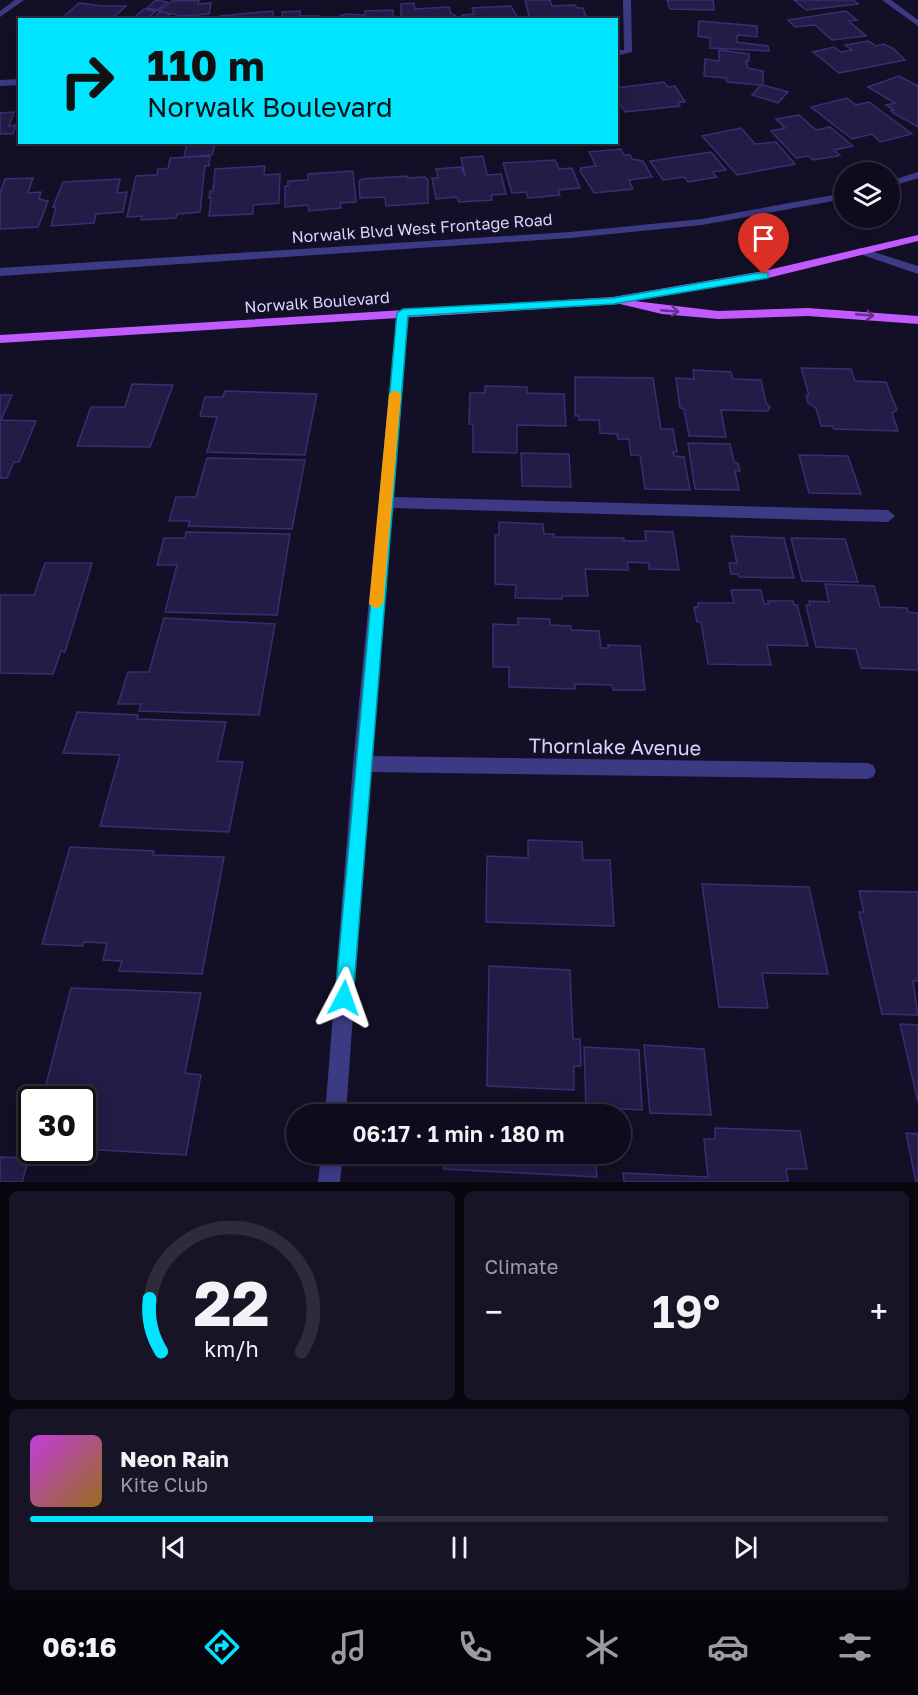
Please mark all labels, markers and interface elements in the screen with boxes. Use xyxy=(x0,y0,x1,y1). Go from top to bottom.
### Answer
text: 110 m xyxy=(147,40,265,90)
icon: right xyxy=(48,42,126,120)
text: Norwalk Boulevard xyxy=(147,91,393,123)
map controls xyxy=(834,162,900,228)
button: layers xyxy=(834,162,900,228)
street label: Norwalk Blvd West Frontage Road xyxy=(291,209,553,247)
pin xyxy=(738,213,789,275)
icon: arrive xyxy=(747,222,780,255)
street label: Norwalk Boulevard xyxy=(244,287,390,317)
one-way arrow xyxy=(660,306,680,317)
one-way arrow xyxy=(855,309,875,320)
street label: Thornlake Avenue xyxy=(529,732,702,760)
position arrow xyxy=(312,966,376,1030)
speed limit sign: 30 xyxy=(18,1086,96,1164)
text: 06:17 · 1 min · 180 m xyxy=(352,1120,565,1147)
text: Climate xyxy=(485,1254,558,1278)
text: 22 xyxy=(194,1265,270,1340)
text: 19° xyxy=(652,1284,720,1338)
text: − xyxy=(485,1292,503,1331)
text: + xyxy=(870,1292,888,1331)
text: km/h xyxy=(204,1337,259,1363)
text: Neon Rain xyxy=(120,1445,229,1472)
text: Kite Club xyxy=(120,1472,208,1496)
icon: previous xyxy=(157,1531,190,1564)
icon: pause xyxy=(443,1531,476,1564)
icon: next xyxy=(729,1531,762,1564)
icon: directions xyxy=(201,1626,243,1668)
icon: music xyxy=(328,1626,370,1668)
icon: phone xyxy=(454,1626,496,1668)
icon: climate xyxy=(581,1626,623,1668)
icon: car xyxy=(707,1626,749,1668)
icon: filters xyxy=(834,1626,876,1668)
text: 06:16 xyxy=(42,1631,117,1663)

